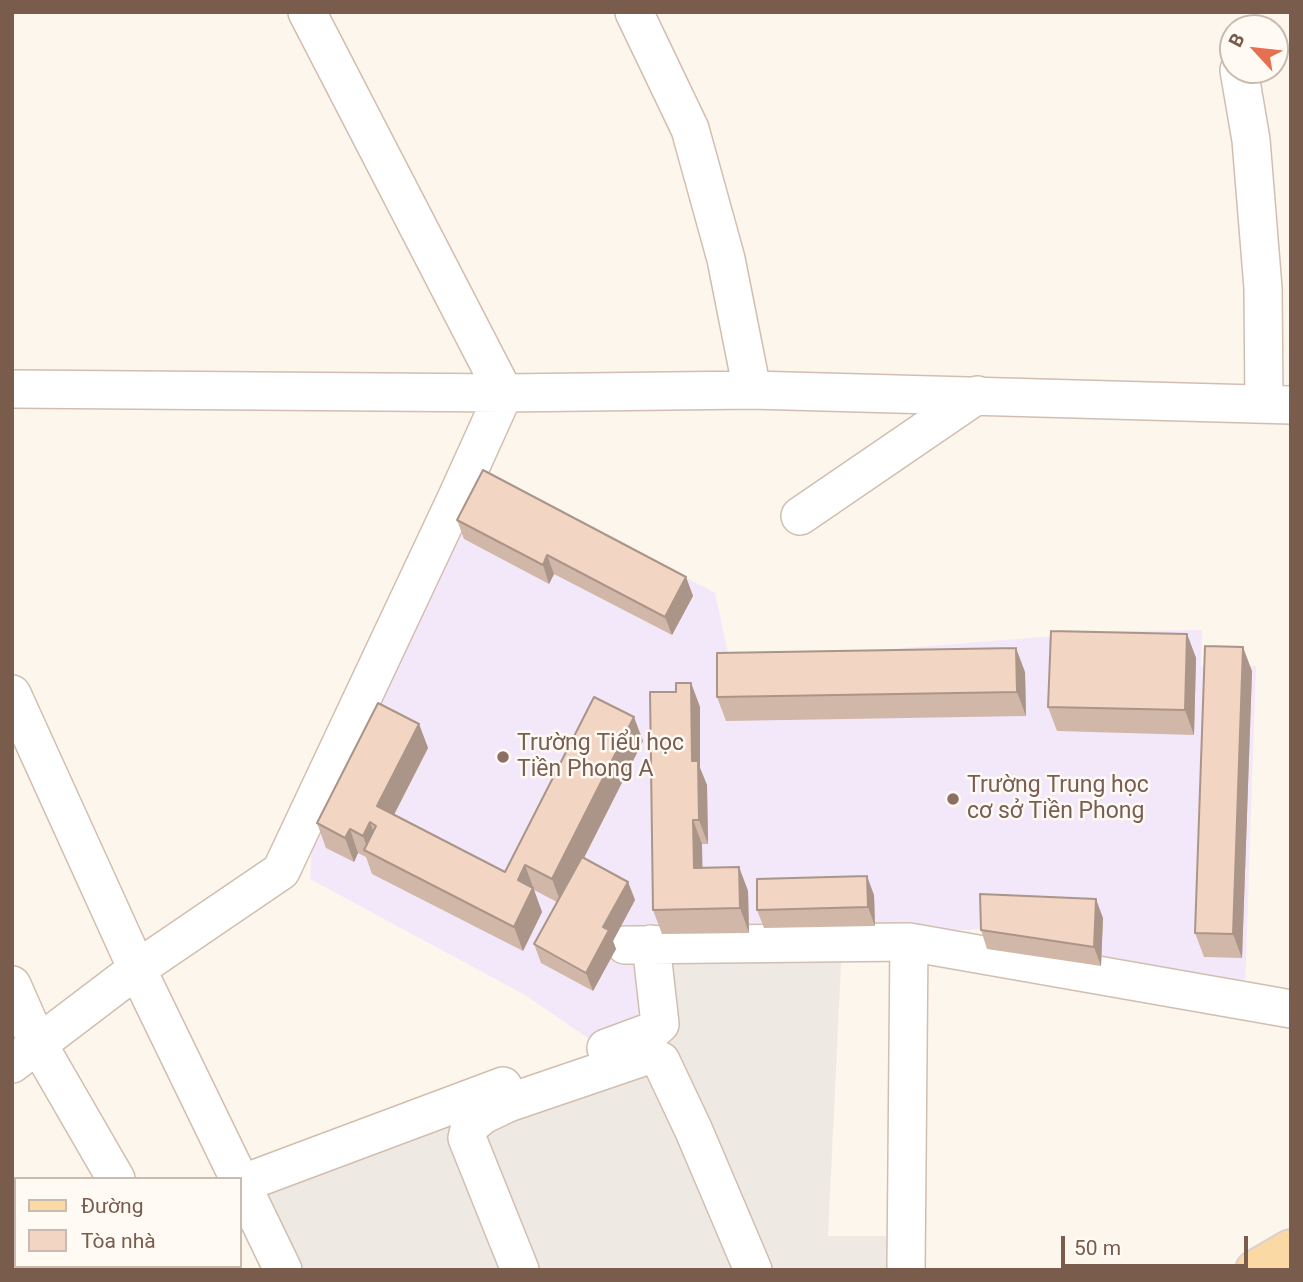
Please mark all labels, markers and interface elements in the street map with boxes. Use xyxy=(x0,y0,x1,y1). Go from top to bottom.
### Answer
north arrow xyxy=(1219,14,1289,84)
text: B xyxy=(1224,30,1250,51)
place label: Trường Tiểu học Tiền Phong A xyxy=(517,730,684,784)
marker: Trường Tiểu học Tiền Phong A xyxy=(495,749,511,765)
place label: Trường Trung học cơ sở Tiền Phong xyxy=(967,772,1149,826)
marker: Trường Trung học cơ sở Tiền Phong xyxy=(945,791,961,807)
legend xyxy=(14,1177,242,1268)
text: Đường xyxy=(81,1194,143,1218)
scale bar xyxy=(1065,1222,1252,1266)
text: Tòa nhà xyxy=(81,1229,156,1253)
text: 50 m xyxy=(1074,1236,1121,1260)

